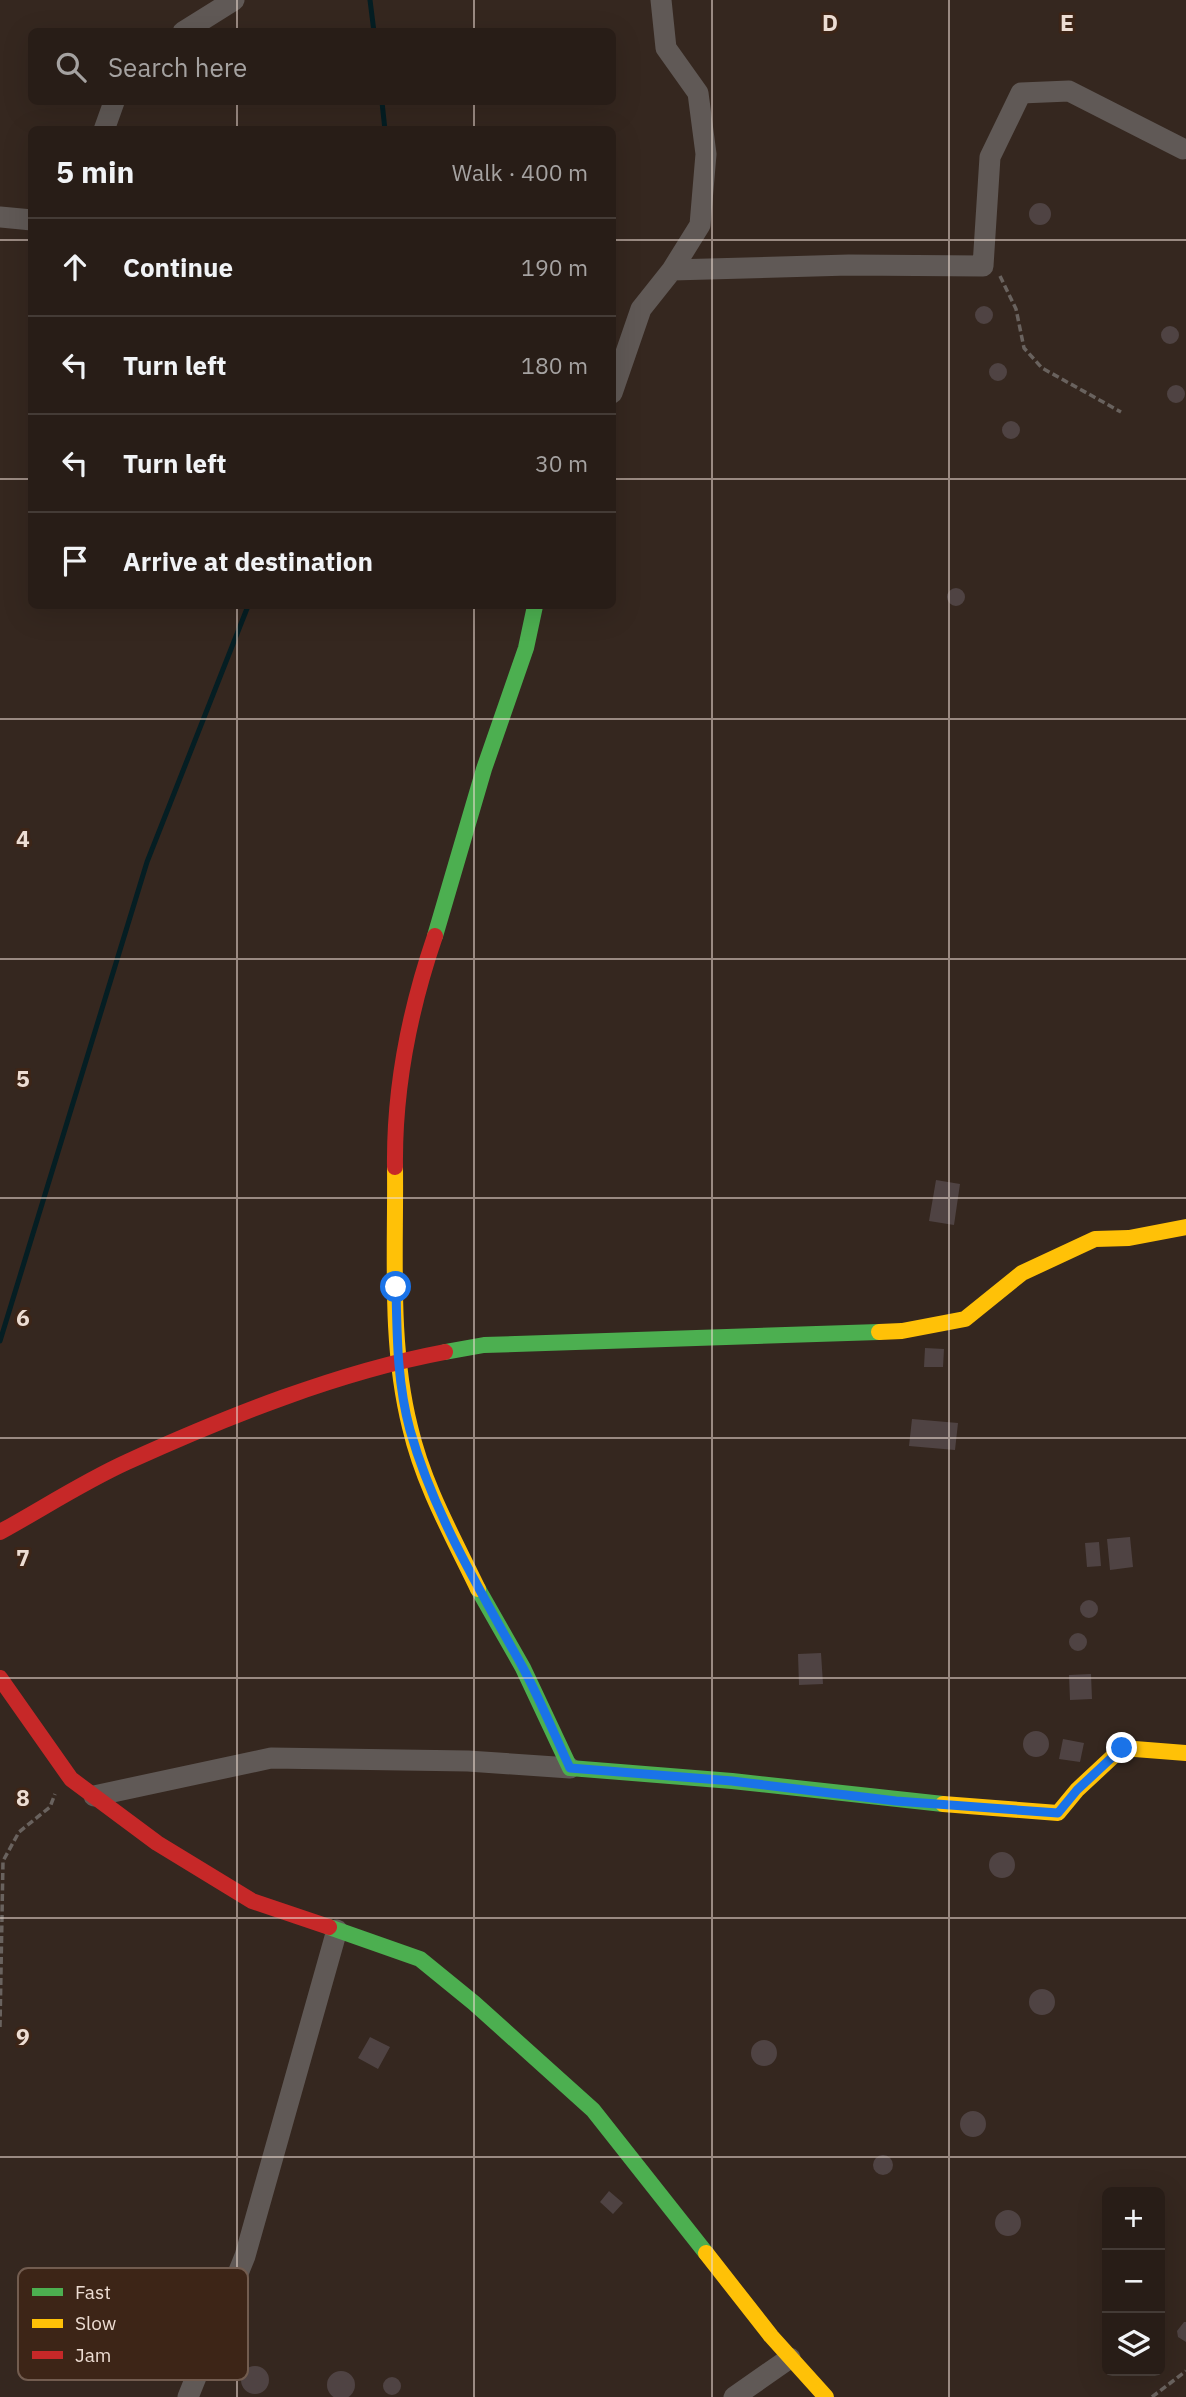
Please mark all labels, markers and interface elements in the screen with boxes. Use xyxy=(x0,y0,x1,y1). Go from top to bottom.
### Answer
text: D xyxy=(822,7,838,37)
text: E xyxy=(1060,7,1074,37)
search box xyxy=(28,28,616,105)
icon: search xyxy=(52,48,90,86)
text: Search here xyxy=(108,50,247,84)
text: 5 min xyxy=(56,152,134,191)
text: Walk · 400 m xyxy=(452,157,588,187)
icon: ahead xyxy=(56,248,94,286)
text: Continue xyxy=(123,250,233,284)
text: 190 m xyxy=(521,252,588,282)
icon: left xyxy=(56,346,94,384)
text: Turn left xyxy=(123,348,226,382)
text: 180 m xyxy=(521,350,588,380)
icon: left xyxy=(56,444,94,482)
text: Turn left xyxy=(123,446,226,480)
text: 30 m xyxy=(535,448,588,478)
icon: arrive xyxy=(56,542,94,580)
text: Arrive at destination xyxy=(123,544,373,578)
text: 4 xyxy=(16,823,30,853)
text: 5 xyxy=(16,1063,30,1093)
route start xyxy=(380,1271,411,1302)
text: 6 xyxy=(16,1302,30,1332)
text: 7 xyxy=(16,1542,30,1572)
route end xyxy=(1106,1732,1137,1763)
text: 8 xyxy=(16,1782,30,1812)
text: 9 xyxy=(16,2021,30,2051)
map controls xyxy=(1102,2187,1165,2376)
button: + xyxy=(1102,2187,1165,2250)
button: − xyxy=(1102,2250,1165,2313)
legend xyxy=(18,2268,248,2380)
text: Fast xyxy=(75,2280,111,2304)
text: Slow xyxy=(75,2311,116,2335)
button: layers xyxy=(1102,2313,1165,2376)
text: Jam xyxy=(75,2343,111,2367)

